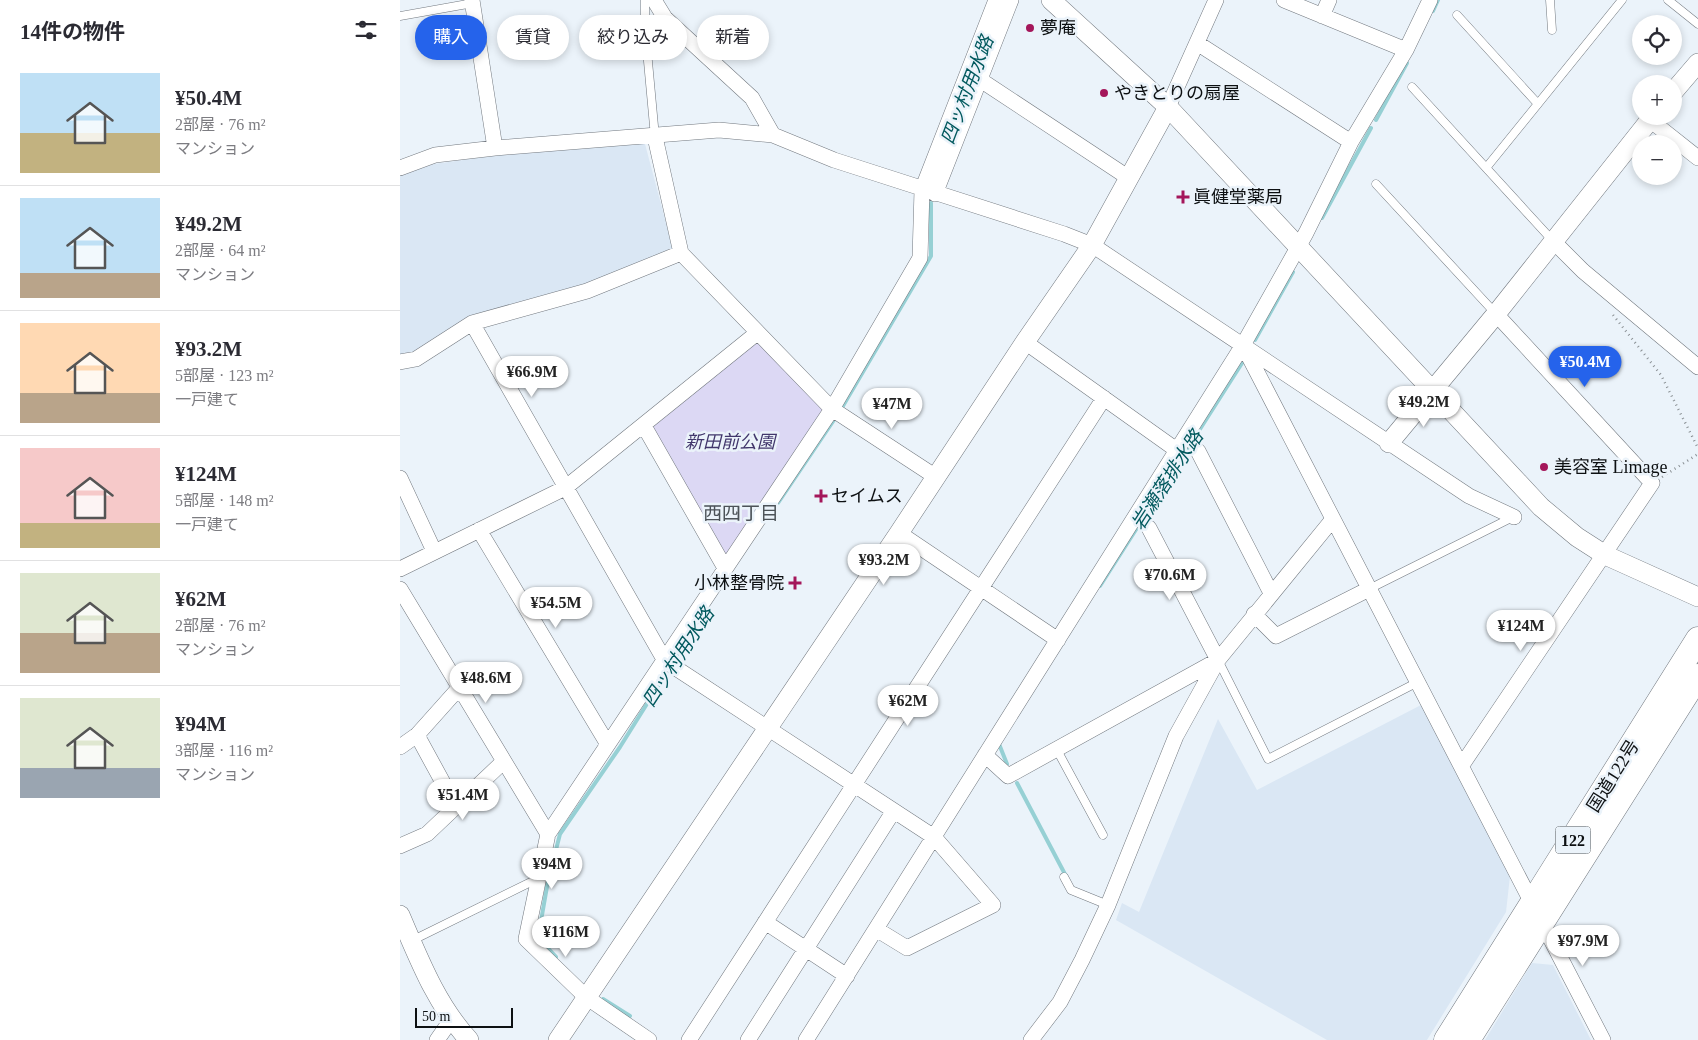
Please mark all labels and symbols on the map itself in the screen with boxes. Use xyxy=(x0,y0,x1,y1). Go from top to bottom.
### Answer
place label: 夢庵 xyxy=(1040,18,1076,38)
marker: 夢庵 xyxy=(1024,22,1036,34)
water label: 四ッ村用水路 xyxy=(937,31,998,147)
place label: やきとりの扇屋 xyxy=(1114,83,1240,103)
marker: やきとりの扇屋 xyxy=(1098,87,1110,99)
place label: 眞健堂薬局 xyxy=(1193,187,1283,207)
marker: 眞健堂薬局 xyxy=(1177,191,1189,203)
pin: ¥50.4M xyxy=(1544,346,1626,388)
pin: ¥66.9M xyxy=(491,356,573,398)
pin: ¥49.2M xyxy=(1383,386,1465,428)
pin: ¥47M xyxy=(862,388,922,430)
water label: 岩瀬落排水路 xyxy=(1127,425,1208,534)
park label: 新田前公園 xyxy=(685,432,778,452)
place label: 美容室 Limage xyxy=(1554,457,1667,477)
marker: 美容室 Limage xyxy=(1538,461,1550,473)
place label: セイムス xyxy=(831,486,903,506)
marker: セイムス xyxy=(815,490,827,502)
district label: 西四丁目 xyxy=(703,503,779,524)
pin: ¥93.2M xyxy=(843,544,925,586)
pin: ¥70.6M xyxy=(1129,558,1211,601)
place label: 小林整骨院 xyxy=(694,573,784,593)
marker: 小林整骨院 xyxy=(788,576,802,590)
pin: ¥54.5M xyxy=(515,586,597,629)
water label: 四ッ村用水路 xyxy=(638,602,719,711)
pin: ¥124M xyxy=(1486,610,1556,652)
pin: ¥48.6M xyxy=(445,662,527,704)
pin: ¥62M xyxy=(878,684,938,727)
street label: 国道122号 xyxy=(1583,736,1643,816)
pin: ¥51.4M xyxy=(422,778,504,821)
road number: 122 xyxy=(1556,826,1590,854)
pin: ¥94M xyxy=(522,848,582,890)
pin: ¥116M xyxy=(531,916,601,958)
pin: ¥97.9M xyxy=(1542,924,1624,967)
scale bar xyxy=(415,1005,512,1028)

